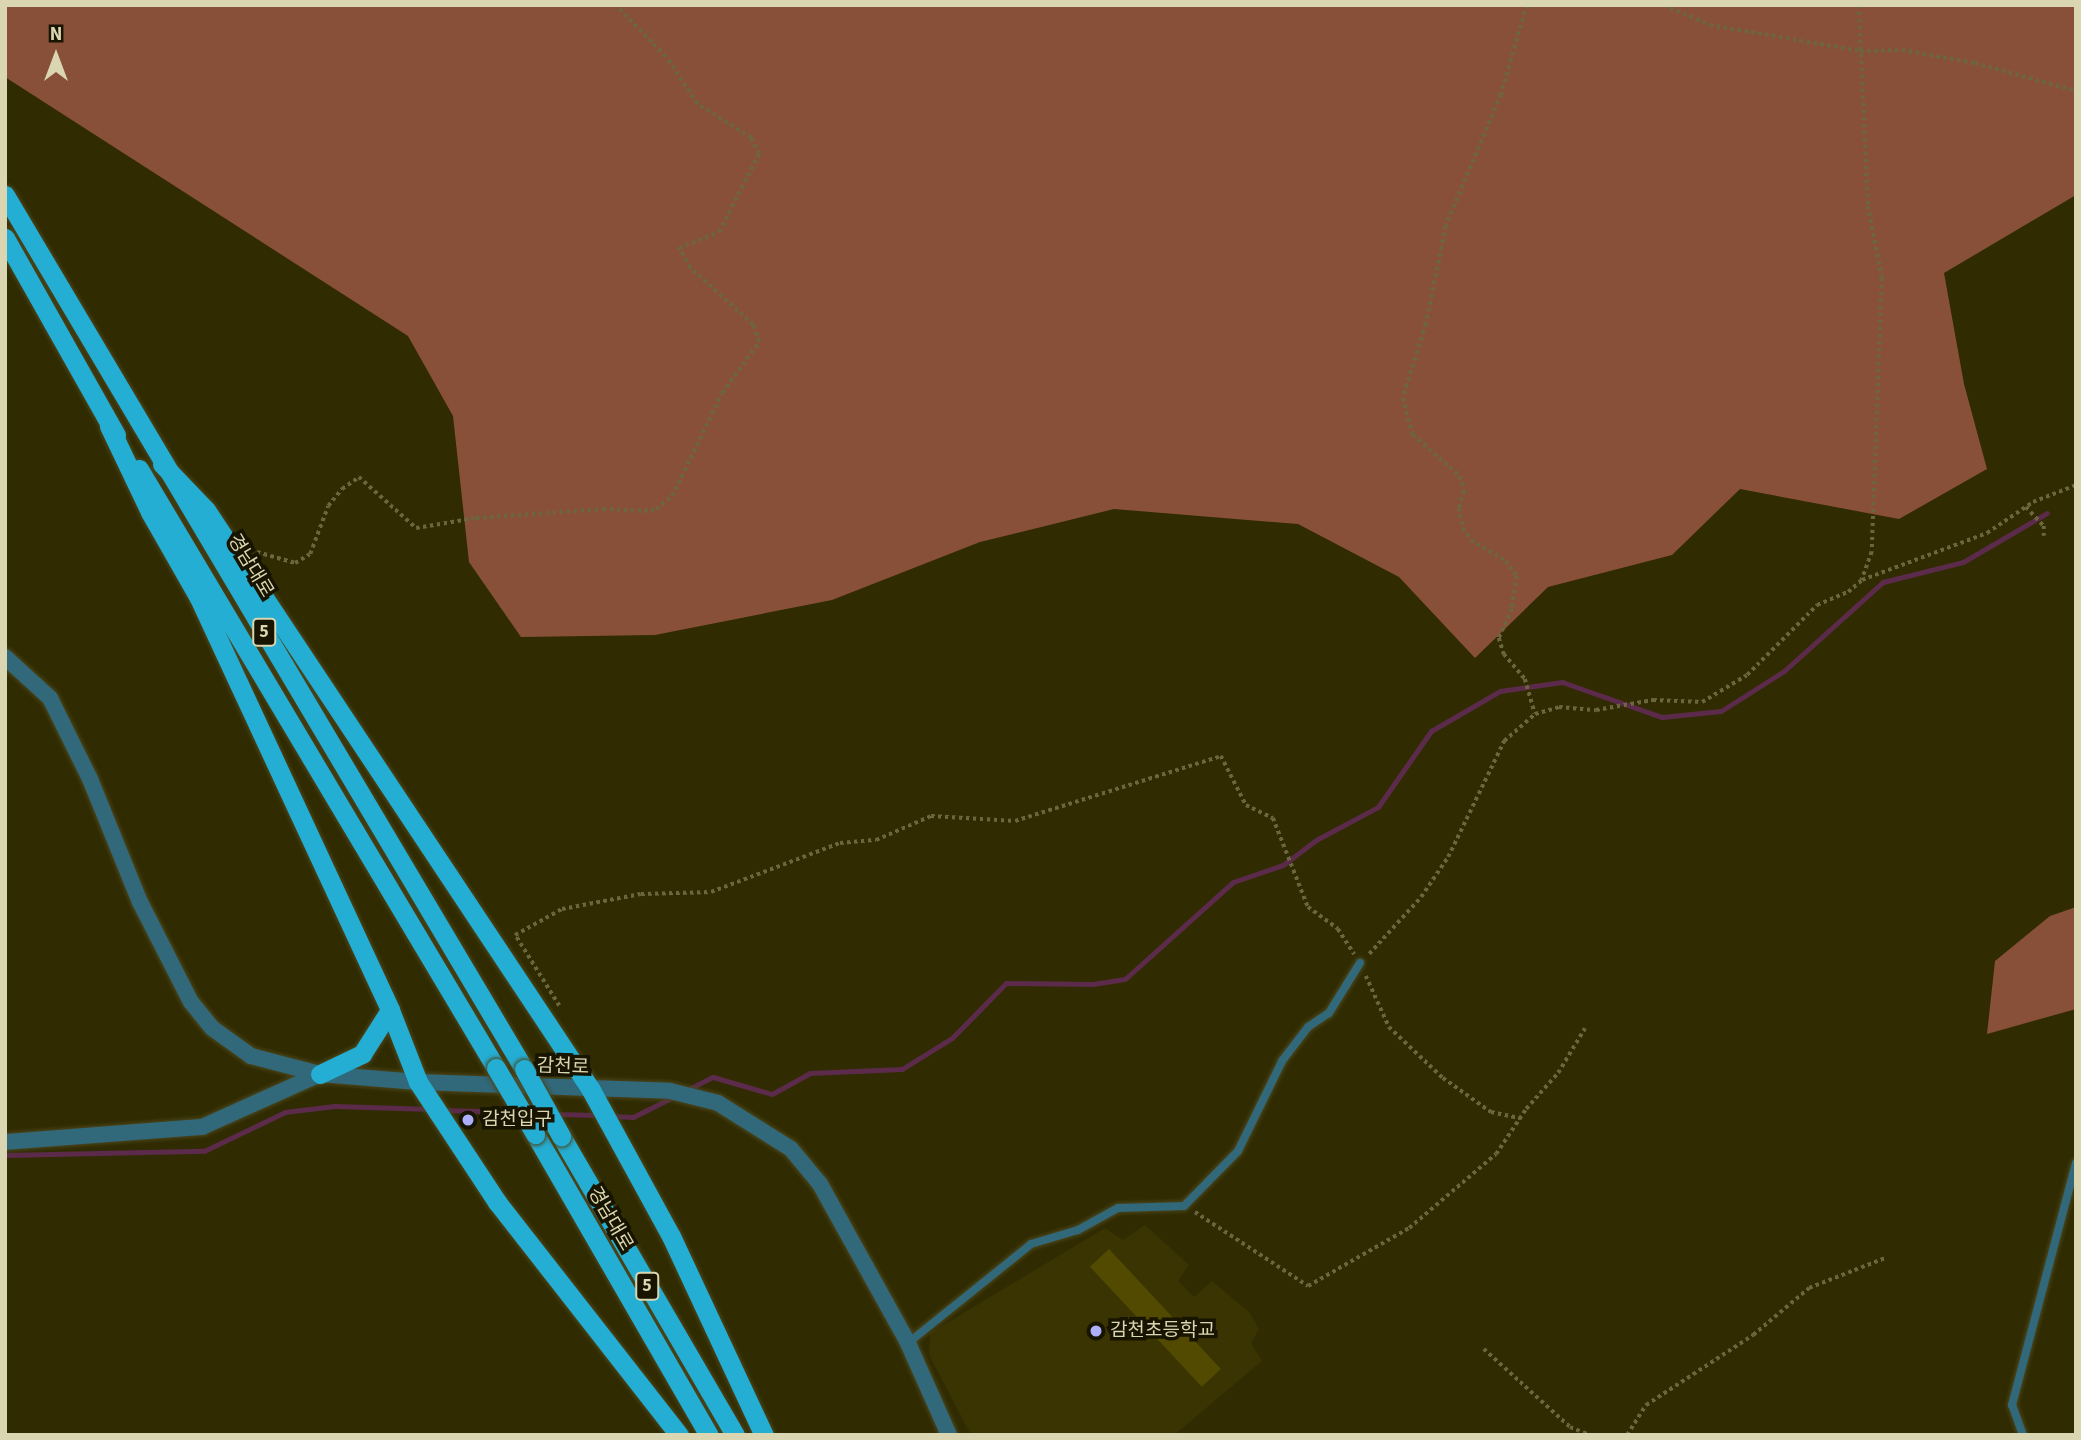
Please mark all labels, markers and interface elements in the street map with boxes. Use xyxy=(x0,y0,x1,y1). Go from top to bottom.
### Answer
north arrow xyxy=(21,21,91,91)
text: N xyxy=(50,21,62,48)
street label: 경남대로 xyxy=(222,530,278,602)
road number: 5 xyxy=(252,618,276,646)
street label: 감천로 xyxy=(536,1055,590,1079)
place label: 감천입구 xyxy=(482,1109,552,1131)
marker: 감천입구 xyxy=(460,1112,476,1128)
street label: 경남대로 xyxy=(583,1183,637,1255)
road number: 5 xyxy=(635,1272,659,1301)
place label: 감천초등학교 xyxy=(1110,1320,1215,1342)
marker: 감천초등학교 xyxy=(1088,1323,1104,1339)

